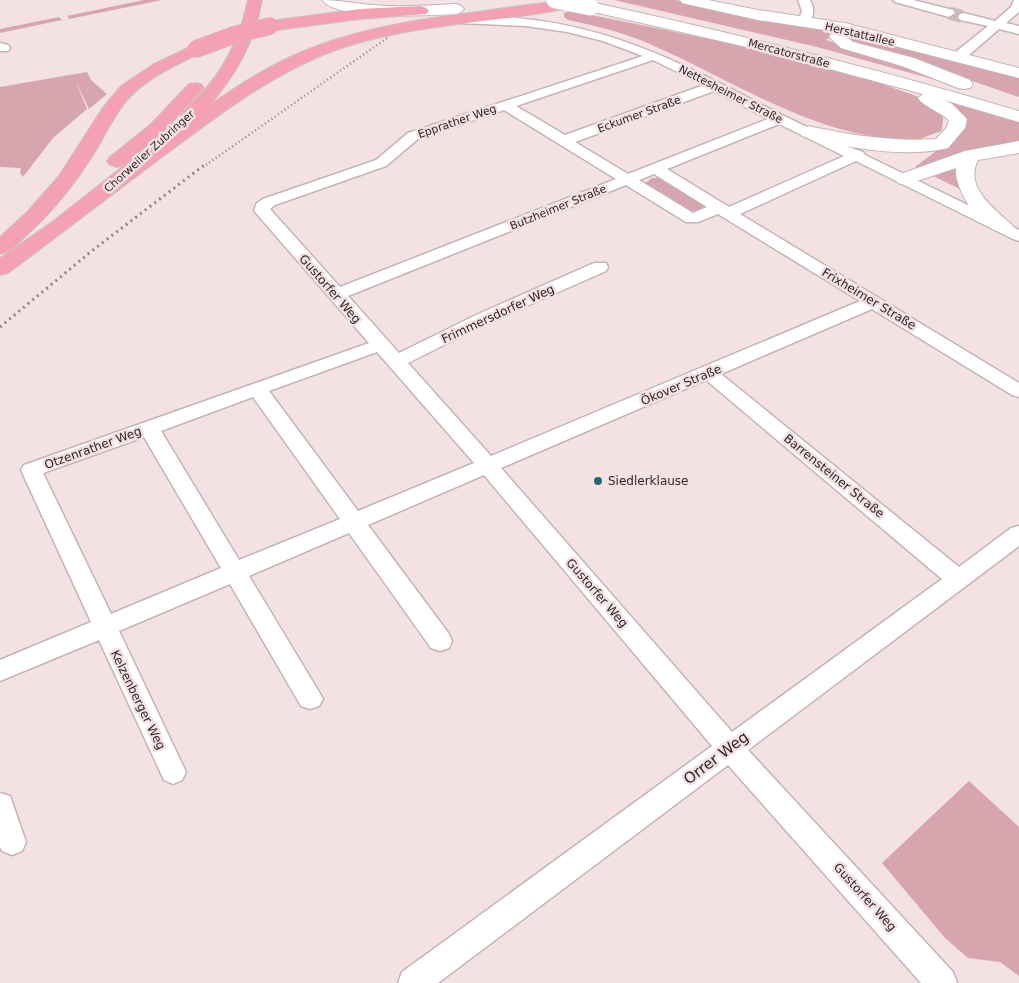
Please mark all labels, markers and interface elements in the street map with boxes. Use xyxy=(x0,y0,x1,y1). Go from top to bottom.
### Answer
street label: Herstattallee xyxy=(824,20,896,49)
street label: Mercatorstraße xyxy=(747,36,831,71)
street label: Nettesheimer Straße xyxy=(677,63,785,126)
street label: Eckumer Straße xyxy=(596,93,683,136)
street label: Epprather Weg xyxy=(416,102,498,141)
street label: Chorweiler Zubringer xyxy=(102,107,197,195)
street label: Butzheimer Straße xyxy=(508,182,609,233)
street label: Gustorfer Weg xyxy=(296,252,364,326)
street label: Frixheimer Straße xyxy=(819,265,919,333)
street label: Frimmersdorfer Weg xyxy=(439,282,557,346)
street label: Ökover Straße xyxy=(638,360,723,408)
street label: Otzenrather Weg xyxy=(43,424,143,472)
street label: Barrensteiner Straße xyxy=(781,431,887,521)
place label: Siedlerklause xyxy=(608,474,688,488)
marker: Siedlerklause xyxy=(592,475,604,487)
street label: Gustorfer Weg xyxy=(563,556,631,630)
street label: Kelzenberger Weg xyxy=(108,648,168,752)
street label: Orrer Weg xyxy=(680,728,752,788)
street label: Gustorfer Weg xyxy=(831,860,899,934)

